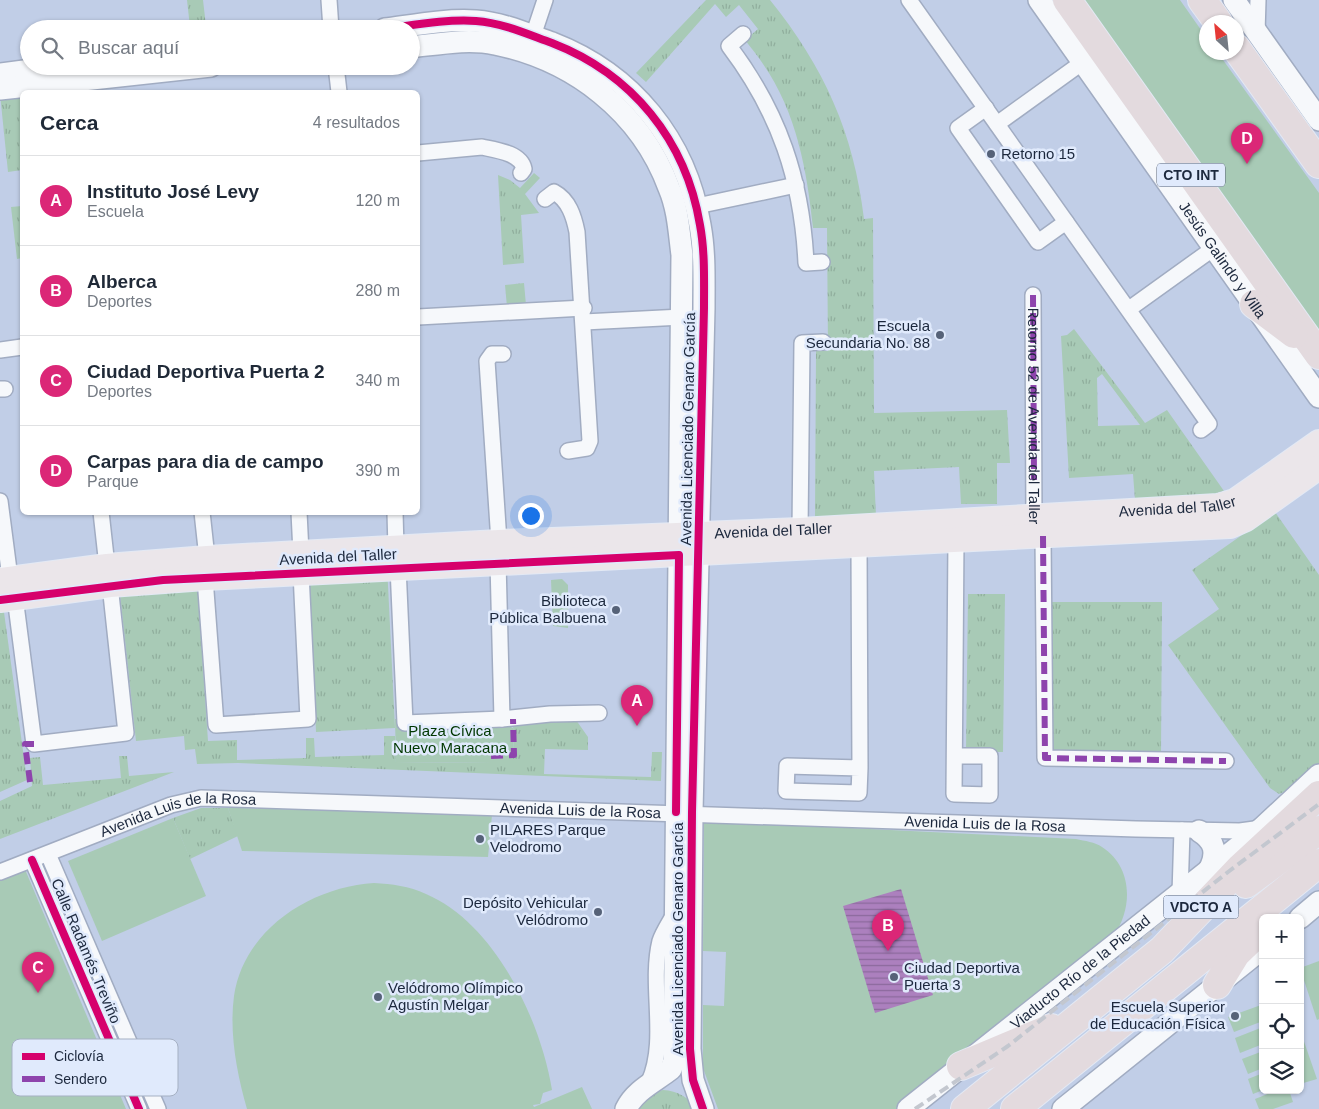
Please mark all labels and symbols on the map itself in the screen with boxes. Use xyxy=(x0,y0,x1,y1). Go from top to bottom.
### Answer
north arrow xyxy=(1199,15,1244,60)
pin: D xyxy=(1231,123,1263,164)
place label: Retorno 15 xyxy=(1001,145,1075,162)
marker: Retorno 15 xyxy=(985,148,997,160)
road number: CTO INT xyxy=(1157,164,1225,186)
street label: Jesús Galindo y Villa xyxy=(1176,198,1270,322)
street label: Retorno 52 de Avenida del Taller xyxy=(1025,308,1043,524)
street label: Avenida Licenciado Genaro García xyxy=(677,312,698,546)
place label: Escuela Secundaria No. 88 xyxy=(806,317,931,351)
marker: Escuela Secundaria No. 88 xyxy=(934,329,946,341)
street label: Avenida del Taller xyxy=(1118,492,1238,520)
your location xyxy=(518,503,544,529)
street label: Avenida del Taller xyxy=(714,519,832,541)
street label: Avenida del Taller xyxy=(279,545,397,568)
place label: Biblioteca Pública Balbuena xyxy=(489,592,607,626)
marker: Biblioteca Pública Balbuena xyxy=(610,604,622,616)
pin: A xyxy=(621,685,653,726)
park label: Plaza Cívica Nuevo Maracana xyxy=(393,722,508,756)
street label: Avenida Luis de la Rosa xyxy=(97,789,257,840)
street label: Avenida Luis de la Rosa xyxy=(499,799,662,821)
street label: Avenida Luis de la Rosa xyxy=(904,812,1067,835)
place label: PILARES Parque Velodromo xyxy=(490,821,606,855)
street label: Avenida Licenciado Genaro García xyxy=(669,822,686,1056)
marker: PILARES Parque Velodromo xyxy=(474,833,486,845)
street label: Calle Radamés Treviño xyxy=(48,876,125,1026)
place label: Depósito Vehicular Velódromo xyxy=(463,894,588,928)
road number: VDCTO A xyxy=(1164,896,1238,919)
marker: Depósito Vehicular Velódromo xyxy=(592,906,604,918)
pin: B xyxy=(872,910,904,951)
street label: Viaducto Río de la Piedad xyxy=(1007,911,1153,1032)
pin: C xyxy=(22,952,54,993)
place label: Ciudad Deportiva Puerta 3 xyxy=(904,959,1021,993)
marker: Ciudad Deportiva Puerta 3 xyxy=(888,971,900,983)
place label: Velódromo Olímpico Agustín Melgar xyxy=(388,979,523,1013)
marker: Velódromo Olímpico Agustín Melgar xyxy=(372,991,384,1003)
place label: Escuela Superior de Educación Física xyxy=(1090,998,1226,1032)
marker: Escuela Superior de Educación Física xyxy=(1229,1010,1241,1022)
legend xyxy=(12,1039,178,1096)
text: Ciclovía xyxy=(54,1048,104,1064)
text: Sendero xyxy=(54,1071,107,1087)

